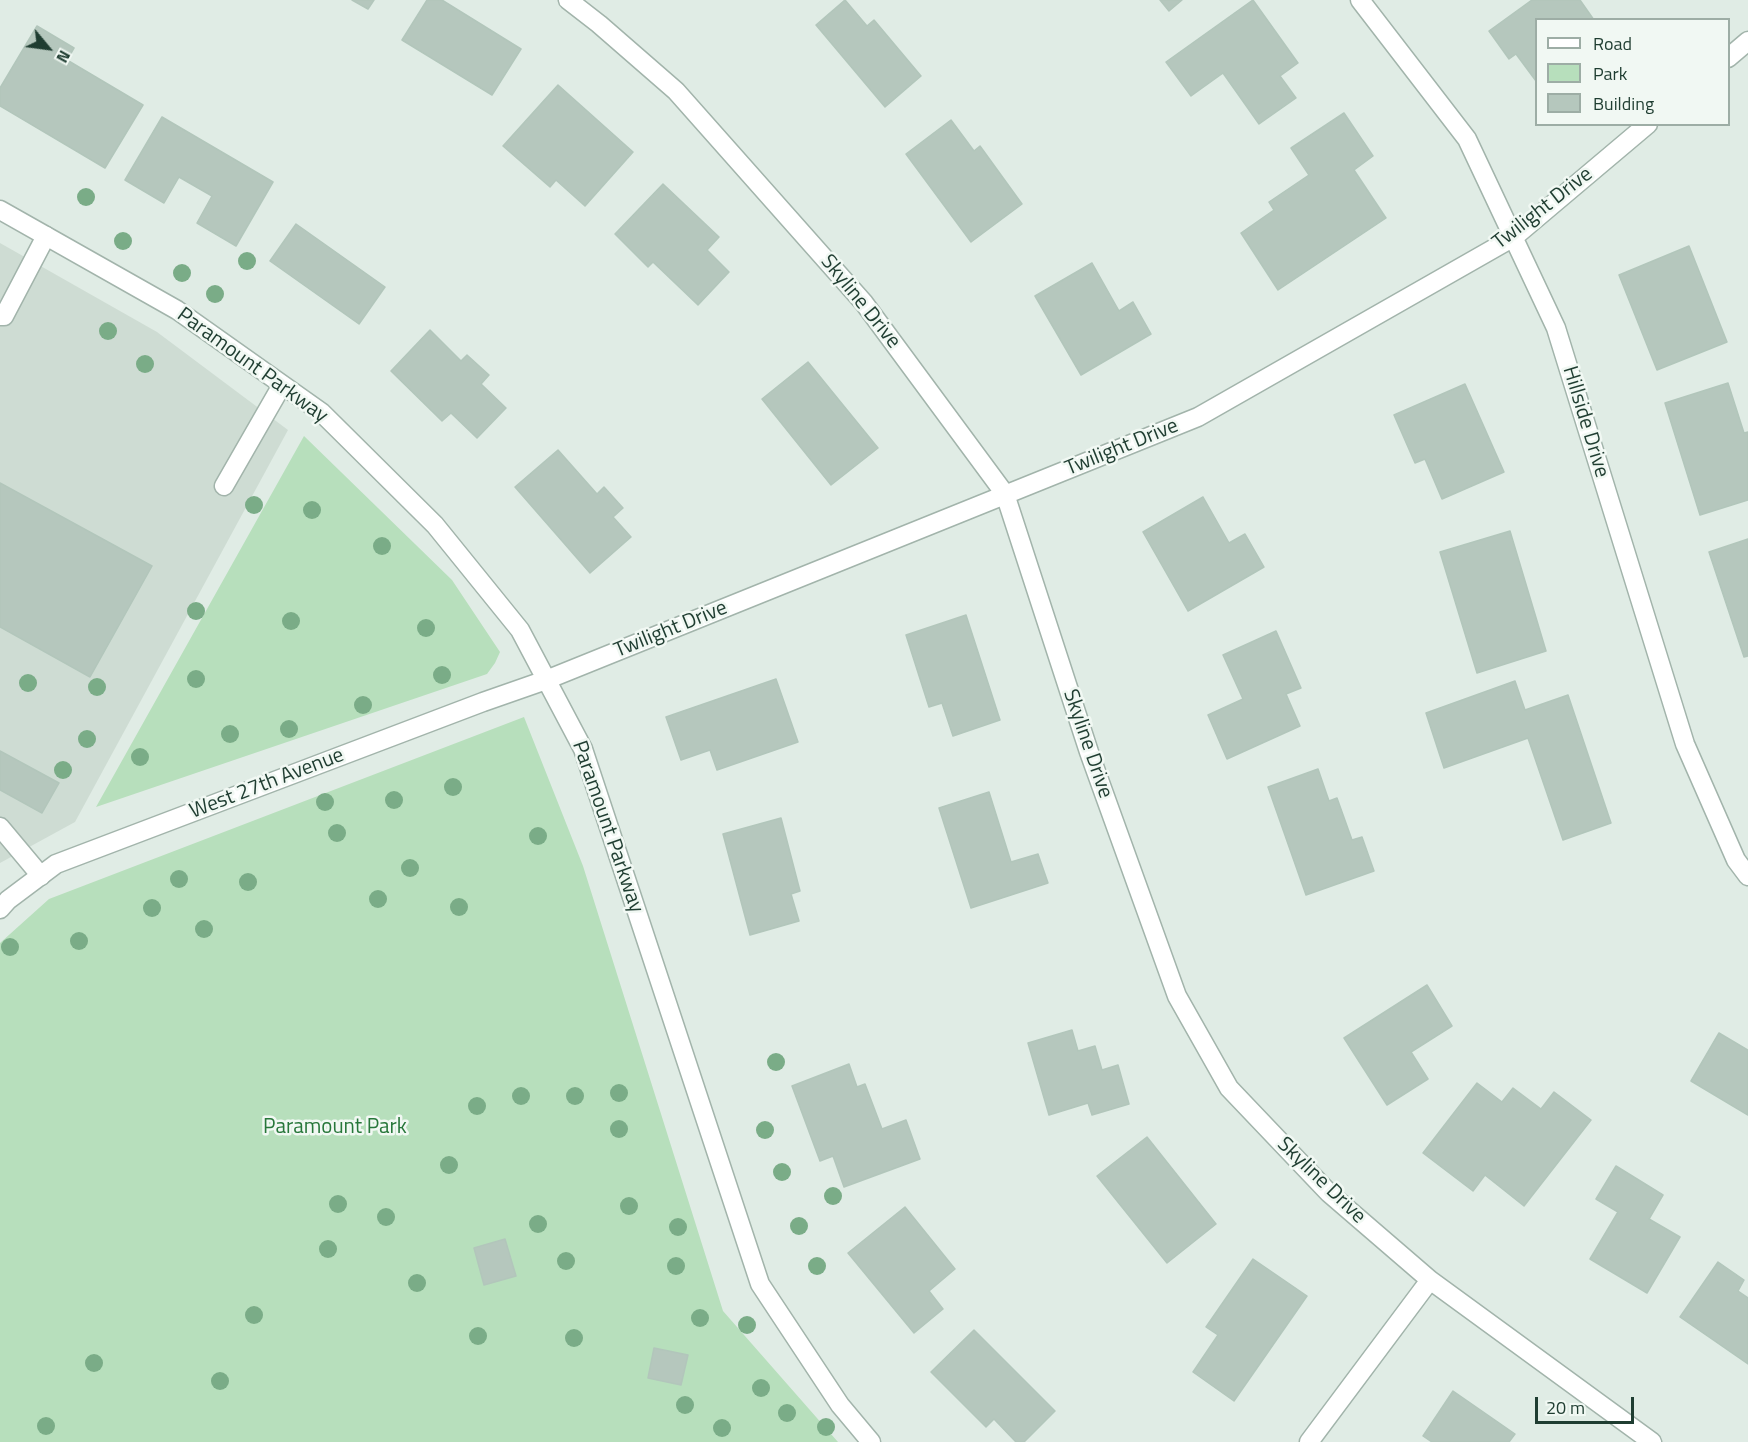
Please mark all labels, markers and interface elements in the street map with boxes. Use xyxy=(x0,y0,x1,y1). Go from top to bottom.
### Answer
north arrow xyxy=(18,18,78,78)
legend xyxy=(1535,18,1730,126)
text: Road xyxy=(1593,30,1632,57)
text: N xyxy=(51,46,77,67)
text: Park xyxy=(1593,60,1627,87)
text: Building xyxy=(1593,90,1654,117)
street label: Twilight Drive xyxy=(1488,162,1598,256)
street label: Skyline Drive xyxy=(815,250,905,354)
street label: Paramount Parkway xyxy=(172,303,332,429)
street label: Hillside Drive xyxy=(1556,363,1614,481)
street label: Twilight Drive xyxy=(1062,414,1182,482)
street label: Twilight Drive xyxy=(611,596,731,664)
street label: Skyline Drive xyxy=(1057,686,1117,802)
street label: Paramount Parkway xyxy=(566,738,648,916)
street label: West 27th Avenue xyxy=(186,743,348,825)
park label: Paramount Park xyxy=(263,1115,407,1141)
street label: Skyline Drive xyxy=(1271,1133,1371,1229)
scale bar xyxy=(1538,1385,1637,1423)
text: 20 m xyxy=(1546,1394,1585,1421)

